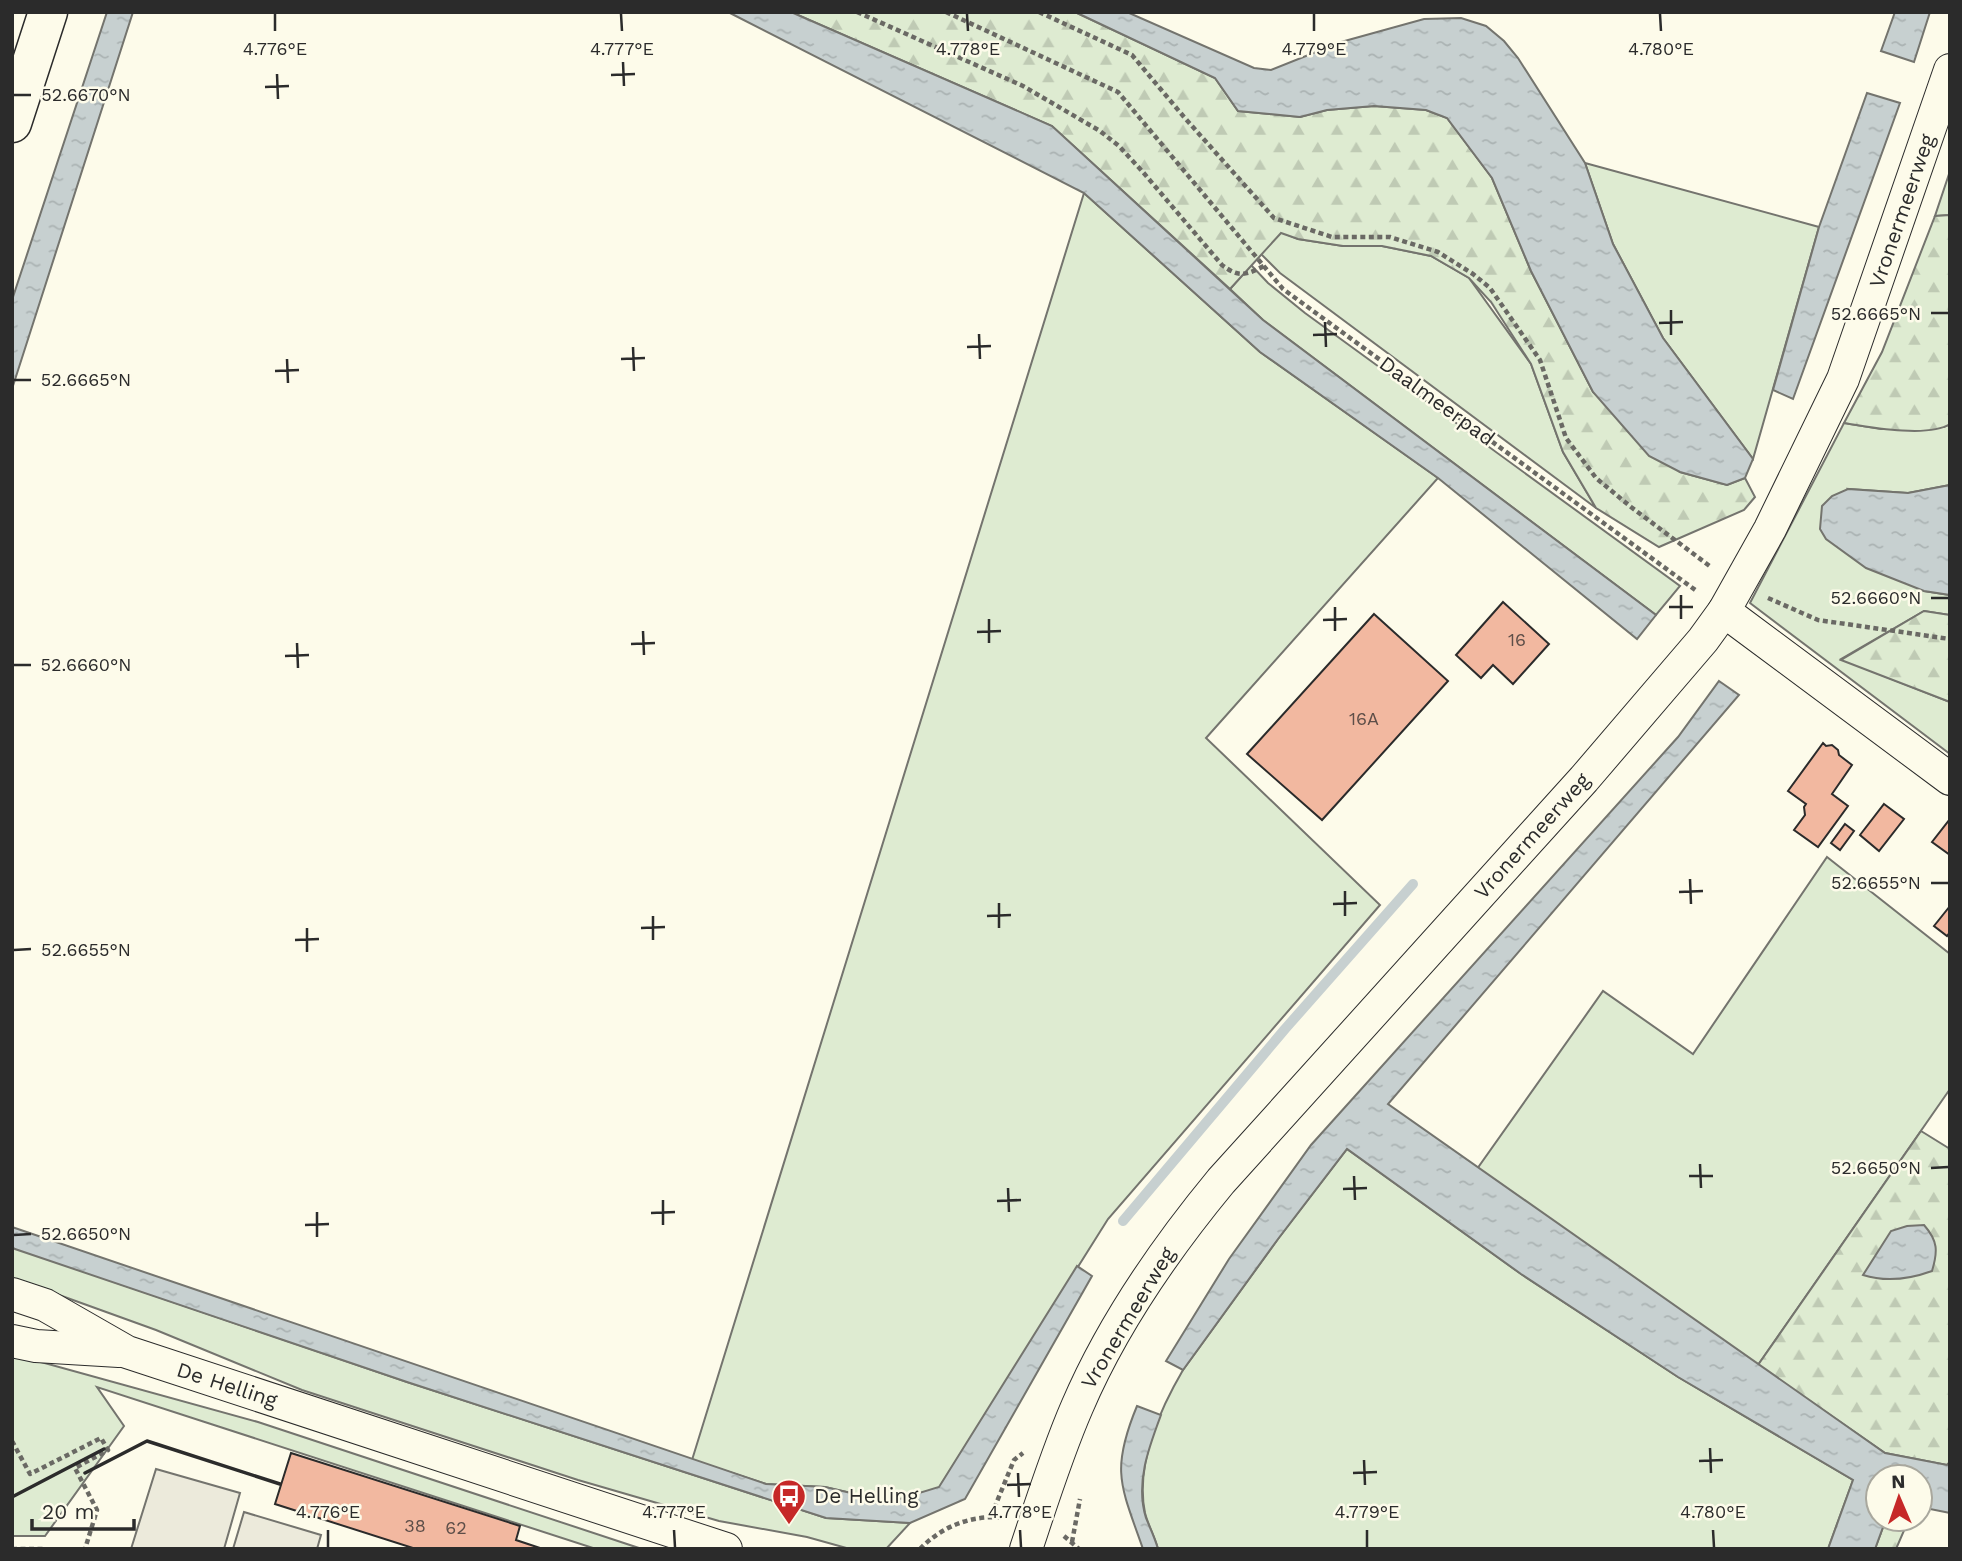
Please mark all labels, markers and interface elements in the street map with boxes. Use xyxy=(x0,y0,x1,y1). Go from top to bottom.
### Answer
text: 4.776°E xyxy=(243,38,307,59)
text: 4.777°E xyxy=(590,38,654,59)
text: 4.778°E xyxy=(936,38,1000,59)
text: 4.779°E xyxy=(1281,38,1347,59)
text: 4.780°E xyxy=(1628,38,1694,59)
text: 52.6670°N xyxy=(41,84,131,105)
street label: Vronermeerweg xyxy=(1864,130,1940,291)
text: 52.6665°N xyxy=(1831,303,1921,324)
street label: Daalmeerpad xyxy=(1375,350,1500,451)
text: 52.6665°N xyxy=(41,369,131,390)
text: 52.6660°N xyxy=(1830,587,1922,608)
house number: 16 xyxy=(1508,629,1526,650)
text: 52.6660°N xyxy=(40,654,132,675)
house number: 16A xyxy=(1349,708,1379,729)
street label: Vronermeerweg xyxy=(1469,767,1595,904)
text: 52.6655°N xyxy=(1831,872,1921,893)
text: 52.6655°N xyxy=(41,939,131,960)
text: 52.6650°N xyxy=(1831,1157,1921,1178)
text: 52.6650°N xyxy=(41,1223,131,1244)
street label: Vronermeerweg xyxy=(1075,1242,1180,1393)
street label: De Helling xyxy=(174,1357,281,1413)
north arrow xyxy=(1864,1463,1934,1533)
text: N xyxy=(1891,1470,1906,1493)
bus stop icon: De Helling xyxy=(770,1477,808,1526)
place label: De Helling xyxy=(814,1483,919,1508)
scale bar xyxy=(32,1488,133,1532)
text: 20 m xyxy=(42,1499,94,1524)
text: 4.776°E xyxy=(296,1501,360,1522)
text: 4.777°E xyxy=(642,1501,706,1522)
text: 4.778°E xyxy=(988,1501,1052,1522)
text: 4.779°E xyxy=(1334,1501,1400,1522)
text: 4.780°E xyxy=(1680,1501,1746,1522)
house number: 38 xyxy=(404,1515,426,1536)
house number: 62 xyxy=(445,1517,467,1538)

